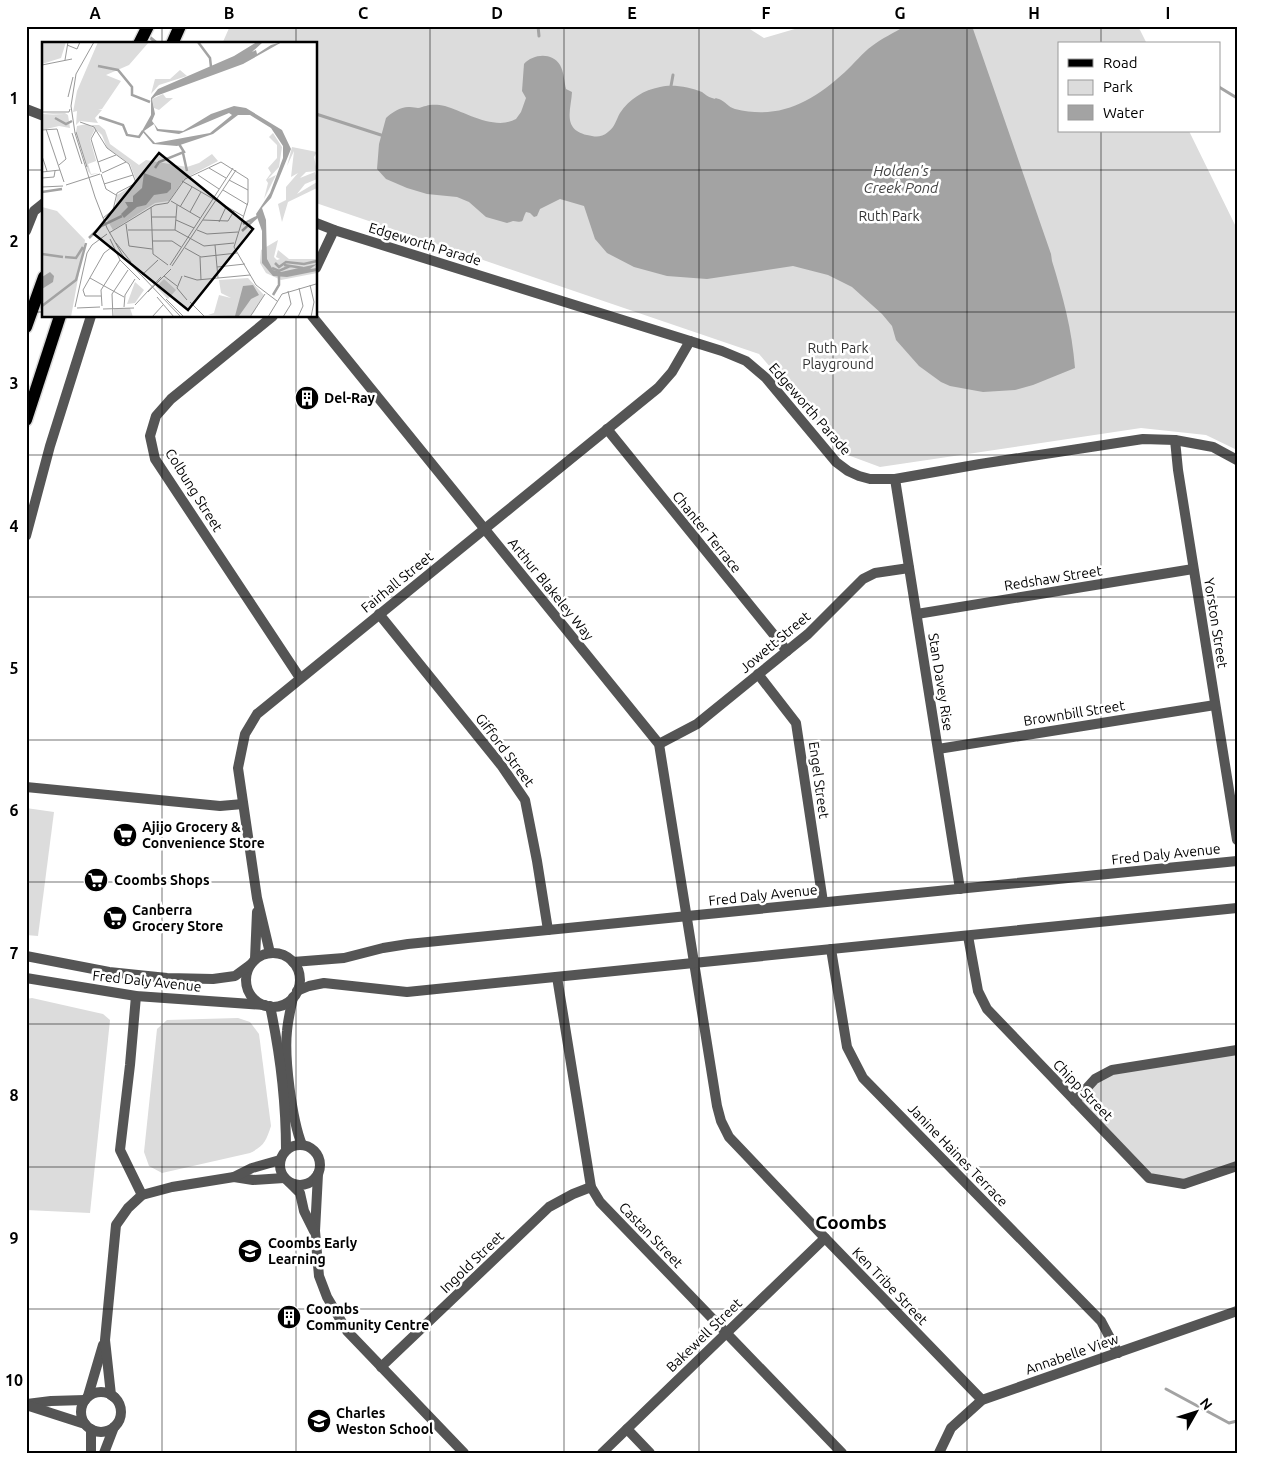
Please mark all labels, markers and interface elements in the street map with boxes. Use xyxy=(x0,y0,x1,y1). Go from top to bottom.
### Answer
text: A xyxy=(89,4,101,22)
text: B xyxy=(224,4,234,22)
text: C xyxy=(358,4,368,22)
text: D xyxy=(491,4,503,22)
text: E xyxy=(627,4,637,22)
text: F xyxy=(762,4,771,22)
text: G xyxy=(894,4,906,22)
text: H xyxy=(1028,4,1040,22)
text: I xyxy=(1166,4,1170,22)
inset map xyxy=(42,42,318,318)
legend xyxy=(1058,42,1220,132)
text: Road xyxy=(1103,54,1138,71)
text: Park xyxy=(1103,78,1133,95)
text: 1 xyxy=(9,89,19,107)
text: Water xyxy=(1103,104,1144,121)
water label: Holden's Creek Pond xyxy=(864,162,939,196)
park label: Ruth Park xyxy=(858,208,920,224)
street label: Edgeworth Parade xyxy=(367,219,483,269)
text: 2 xyxy=(9,232,19,250)
park label: Ruth Park Playground xyxy=(802,340,874,372)
street label: Edgeworth Parade xyxy=(766,360,854,458)
text: 3 xyxy=(9,374,19,392)
building icon: Del-Ray xyxy=(294,385,320,411)
place label: Del-Ray xyxy=(324,390,375,406)
street label: Colbung Street xyxy=(162,445,226,535)
street label: Chanter Terrace xyxy=(669,488,745,576)
text: 4 xyxy=(9,517,19,535)
street label: Arthur Blakeley Way xyxy=(505,535,597,643)
street label: Fairhall Street xyxy=(358,548,436,616)
street label: Redshaw Street xyxy=(1003,562,1104,594)
street label: Yorston Street xyxy=(1201,577,1231,670)
street label: Jowett Street xyxy=(737,608,814,676)
street label: Stan Davey Rise xyxy=(925,632,957,732)
text: 5 xyxy=(9,659,19,677)
street label: Brownbill Street xyxy=(1022,697,1126,729)
street label: Gifford Street xyxy=(472,710,538,790)
street label: Engel Street xyxy=(806,740,832,820)
text: 6 xyxy=(9,801,19,819)
place label: Ajijo Grocery & Convenience Store xyxy=(142,819,265,851)
supermarket icon: Ajijo Grocery & Convenience Store xyxy=(112,822,138,848)
street label: Fred Daly Avenue xyxy=(1111,840,1221,868)
supermarket icon: Coombs Shops xyxy=(83,867,109,893)
place label: Coombs Shops xyxy=(114,872,210,888)
street label: Fred Daly Avenue xyxy=(708,881,818,909)
place label: Canberra Grocery Store xyxy=(132,902,223,934)
supermarket icon: Canberra Grocery Store xyxy=(102,905,128,931)
text: 7 xyxy=(9,944,19,962)
street label: Fred Daly Avenue xyxy=(92,967,202,995)
street label: Chipp Street xyxy=(1050,1056,1116,1124)
text: 8 xyxy=(9,1086,19,1104)
street label: Janine Haines Terrace xyxy=(905,1100,1011,1210)
street label: Castan Street xyxy=(616,1199,687,1271)
district label: Coombs xyxy=(815,1211,887,1233)
street label: Ingold Street xyxy=(437,1227,507,1296)
text: 9 xyxy=(9,1229,19,1247)
place label: Coombs Early Learning xyxy=(268,1235,358,1267)
school or university icon: Coombs Early Learning xyxy=(237,1238,263,1264)
street label: Ken Tribe Street xyxy=(849,1244,931,1328)
street label: Bakewell Street xyxy=(663,1295,745,1375)
place label: Coombs Community Centre xyxy=(306,1301,429,1333)
building icon: Coombs Community Centre xyxy=(276,1304,302,1330)
street label: Annabelle View xyxy=(1023,1330,1121,1377)
text: 10 xyxy=(5,1371,23,1389)
north arrow xyxy=(1170,1386,1220,1436)
text: N xyxy=(1197,1395,1216,1413)
place label: Charles Weston School xyxy=(336,1405,433,1437)
school or university icon: Charles Weston School xyxy=(306,1408,332,1434)

